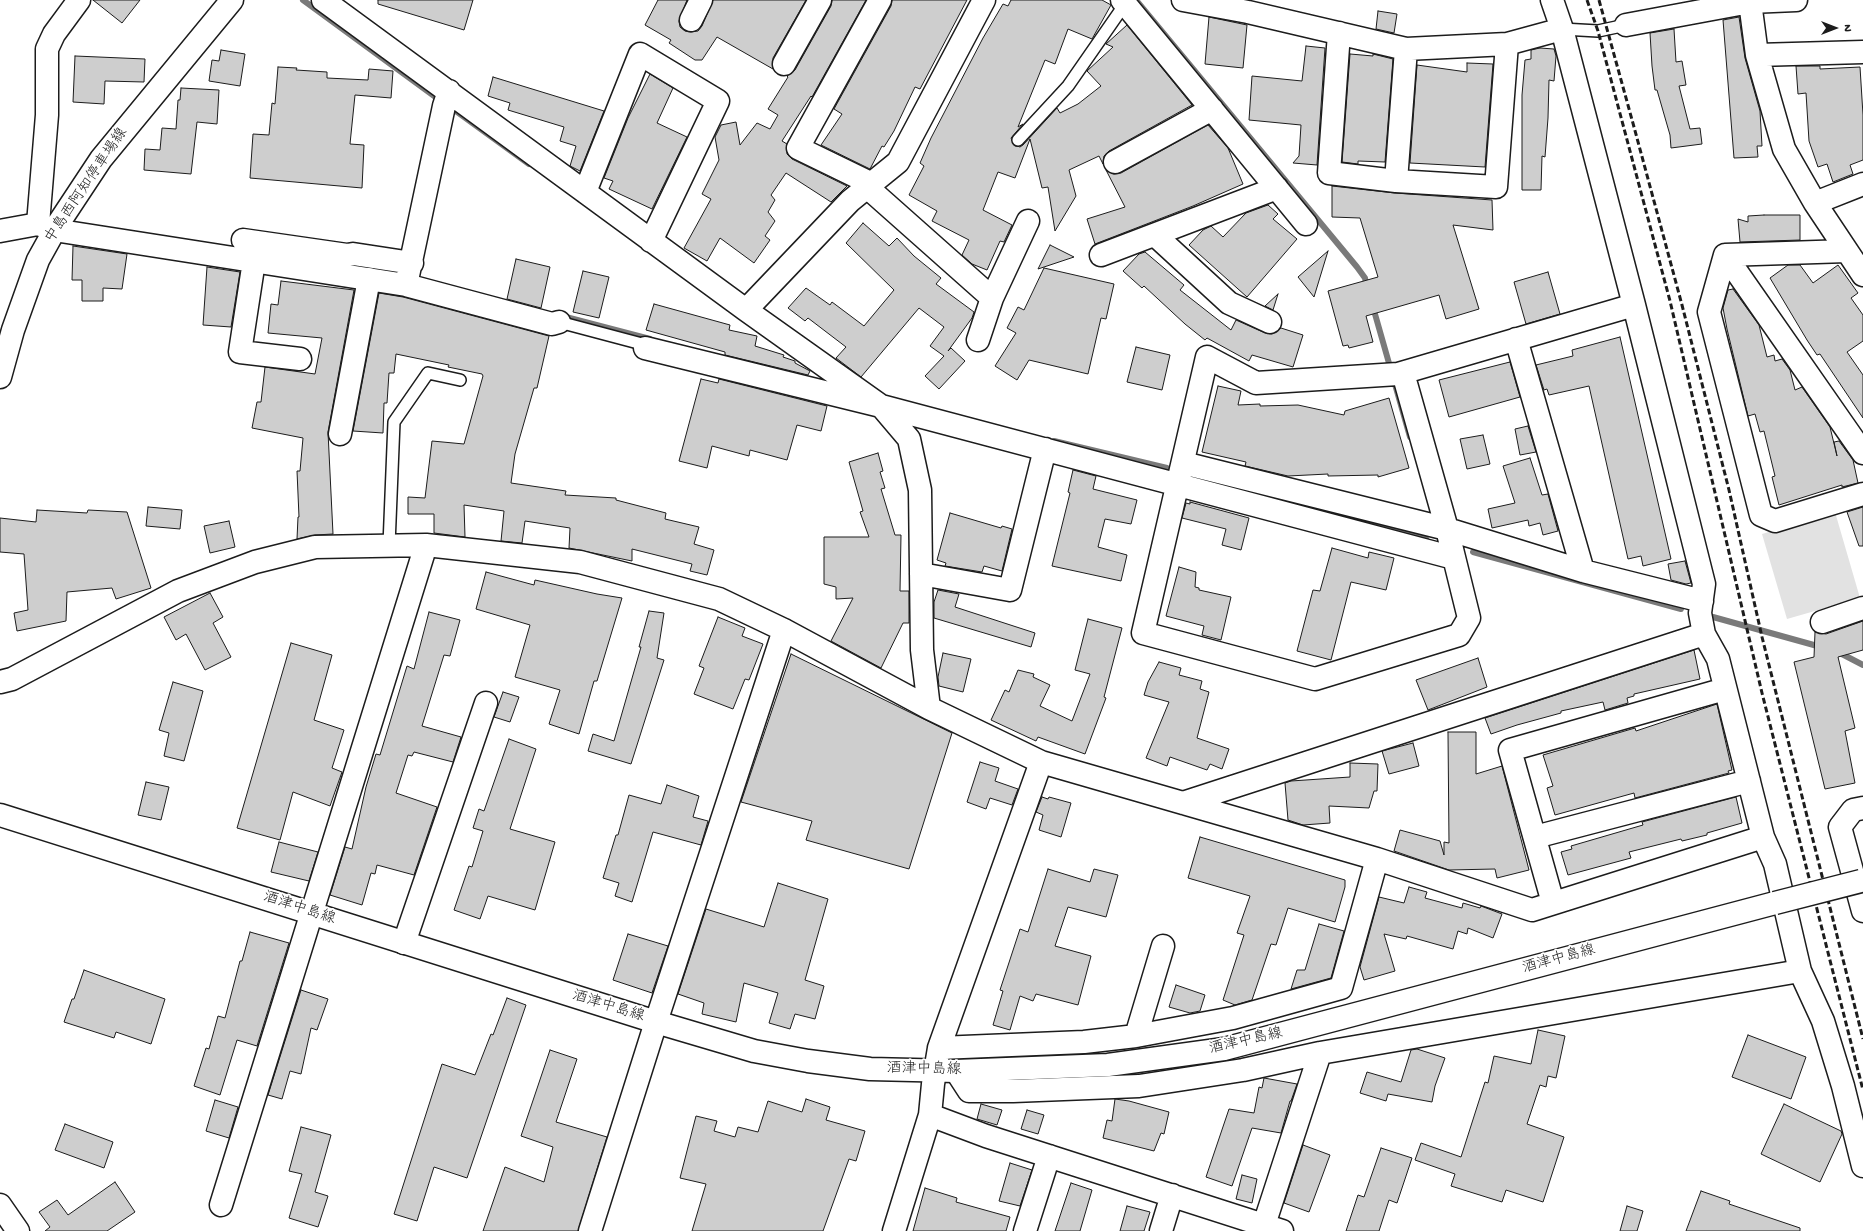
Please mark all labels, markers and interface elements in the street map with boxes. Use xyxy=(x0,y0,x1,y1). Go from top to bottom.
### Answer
north arrow xyxy=(1815,8,1855,48)
text: N xyxy=(1841,24,1853,32)
street label: 中島西阿知停車場線 xyxy=(42,125,132,247)
street label: 酒津中島線 xyxy=(261,889,337,929)
street label: 酒津中島線 xyxy=(1520,942,1598,978)
street label: 酒津中島線 xyxy=(570,987,646,1027)
street label: 酒津中島線 xyxy=(1207,1025,1285,1059)
street label: 酒津中島線 xyxy=(886,1060,962,1080)

